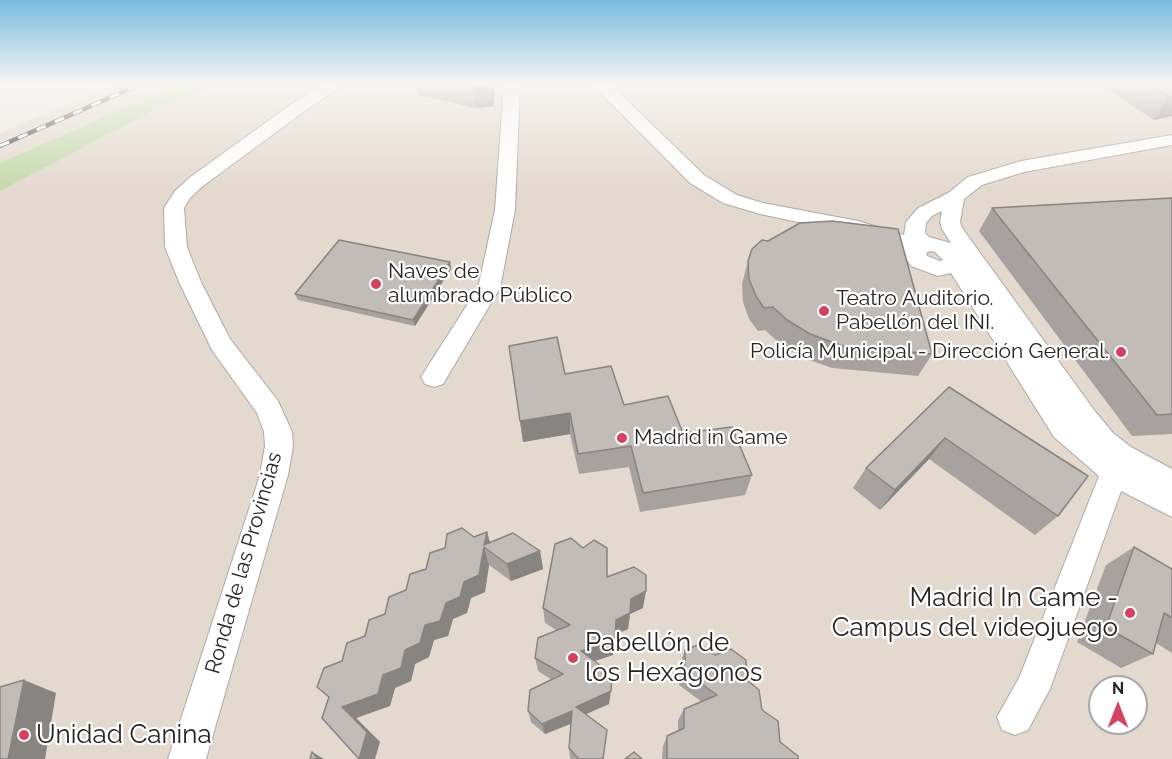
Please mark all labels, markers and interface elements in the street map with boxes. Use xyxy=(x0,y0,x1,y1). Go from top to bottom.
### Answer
place label: Naves de alumbrado Público xyxy=(388,259,572,309)
marker: Naves de alumbrado Público xyxy=(369,277,383,291)
place label: Teatro Auditorio. Pabellón del INI. xyxy=(836,286,994,336)
marker: Teatro Auditorio. Pabellón del INI. xyxy=(817,304,831,318)
place label: Policía Municipal - Dirección General. xyxy=(750,339,1109,365)
marker: Policía Municipal - Dirección General. xyxy=(1114,345,1128,359)
place label: Madrid in Game xyxy=(634,425,787,451)
marker: Madrid in Game xyxy=(615,431,629,445)
street label: Ronda de las Provincias xyxy=(200,449,288,677)
place label: Madrid In Game - Campus del videojuego xyxy=(832,582,1118,644)
marker: Madrid In Game - Campus del videojuego xyxy=(1123,606,1137,620)
place label: Pabellón de los Hexágonos xyxy=(585,627,762,688)
marker: Pabellón de los Hexágonos xyxy=(566,651,580,665)
north arrow xyxy=(1088,675,1148,735)
text: N xyxy=(1112,679,1124,698)
place label: Unidad Canina xyxy=(36,719,212,751)
marker: Unidad Canina xyxy=(17,728,31,742)

